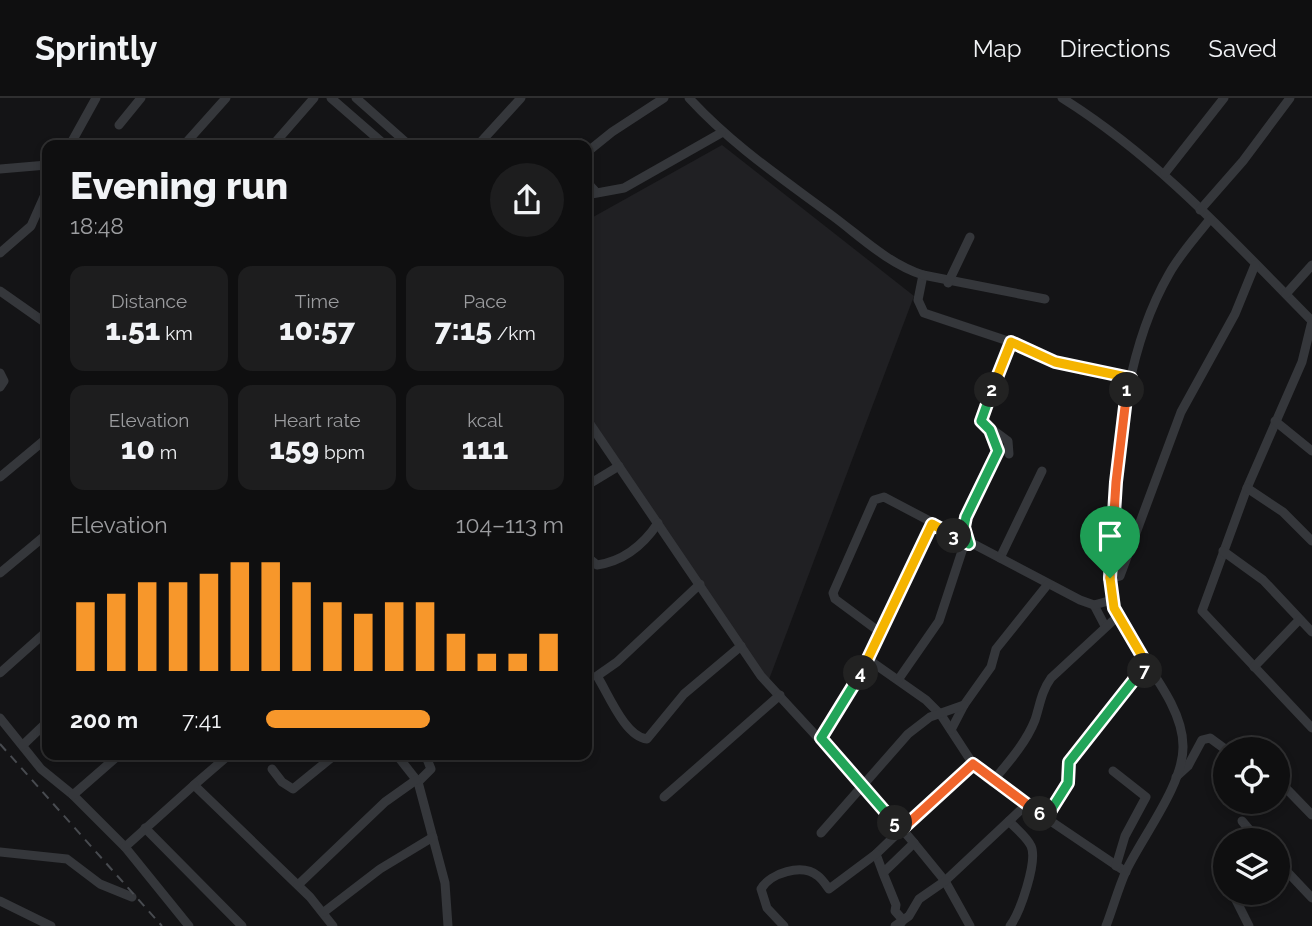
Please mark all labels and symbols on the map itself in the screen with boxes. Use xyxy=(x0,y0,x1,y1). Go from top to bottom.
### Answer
pin: 2 xyxy=(974,372,1010,408)
pin: 1 xyxy=(1110,372,1144,408)
pin xyxy=(1080,506,1140,578)
pin: 3 xyxy=(936,518,972,554)
pin: 7 xyxy=(1128,654,1162,688)
pin: 4 xyxy=(844,656,878,690)
pin: 6 xyxy=(1023,796,1058,832)
pin: 5 xyxy=(878,806,912,840)

